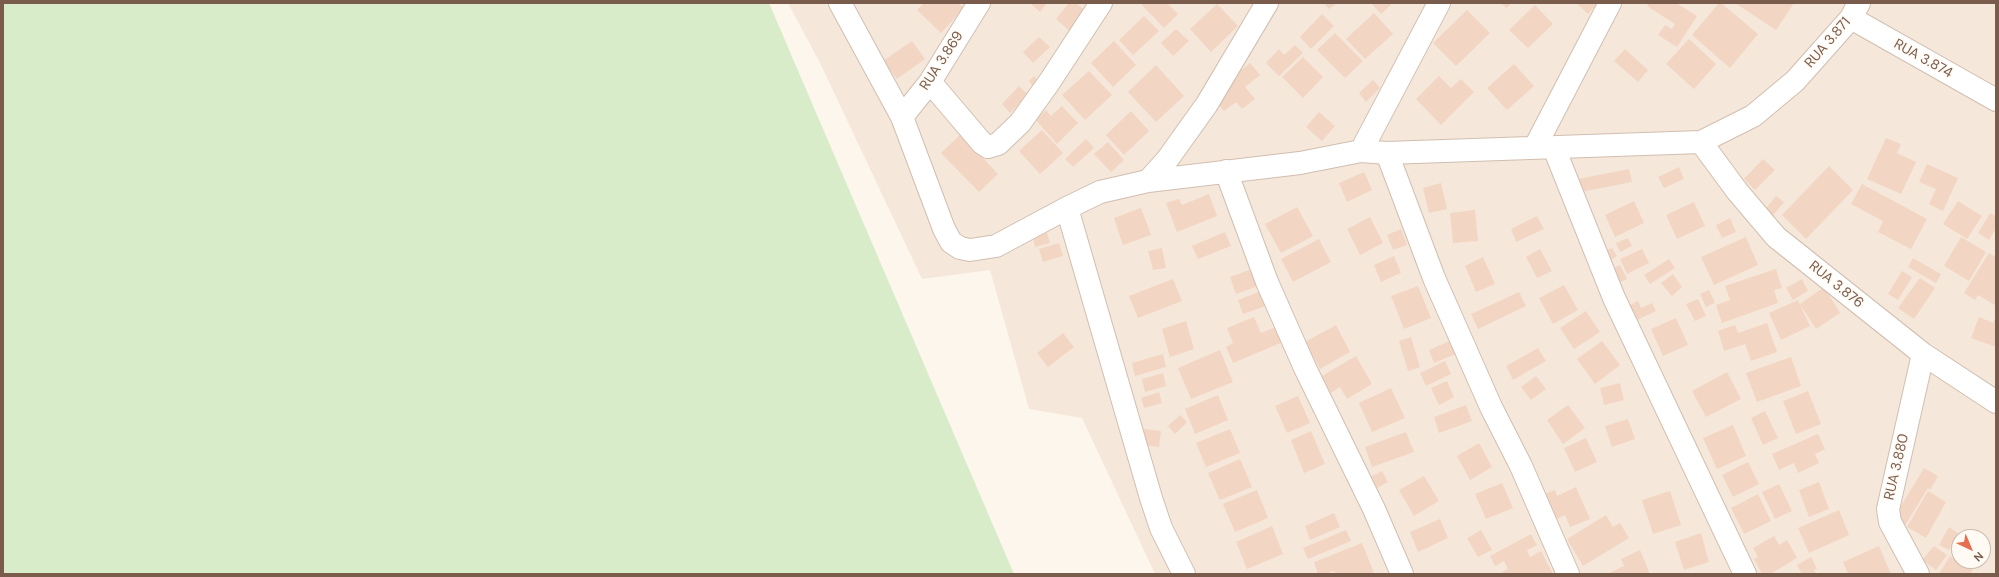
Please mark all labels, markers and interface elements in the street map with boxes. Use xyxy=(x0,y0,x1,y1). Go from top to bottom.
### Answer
street label: RUA 3.871 xyxy=(1802,14,1854,72)
street label: RUA 3.869 xyxy=(917,28,967,94)
street label: RUA 3.874 xyxy=(1891,36,1955,82)
street label: RUA 3.876 xyxy=(1805,258,1867,312)
street label: RUA 3.880 xyxy=(1881,432,1913,502)
north arrow xyxy=(1951,529,1991,569)
text: N xyxy=(1971,549,1986,565)

